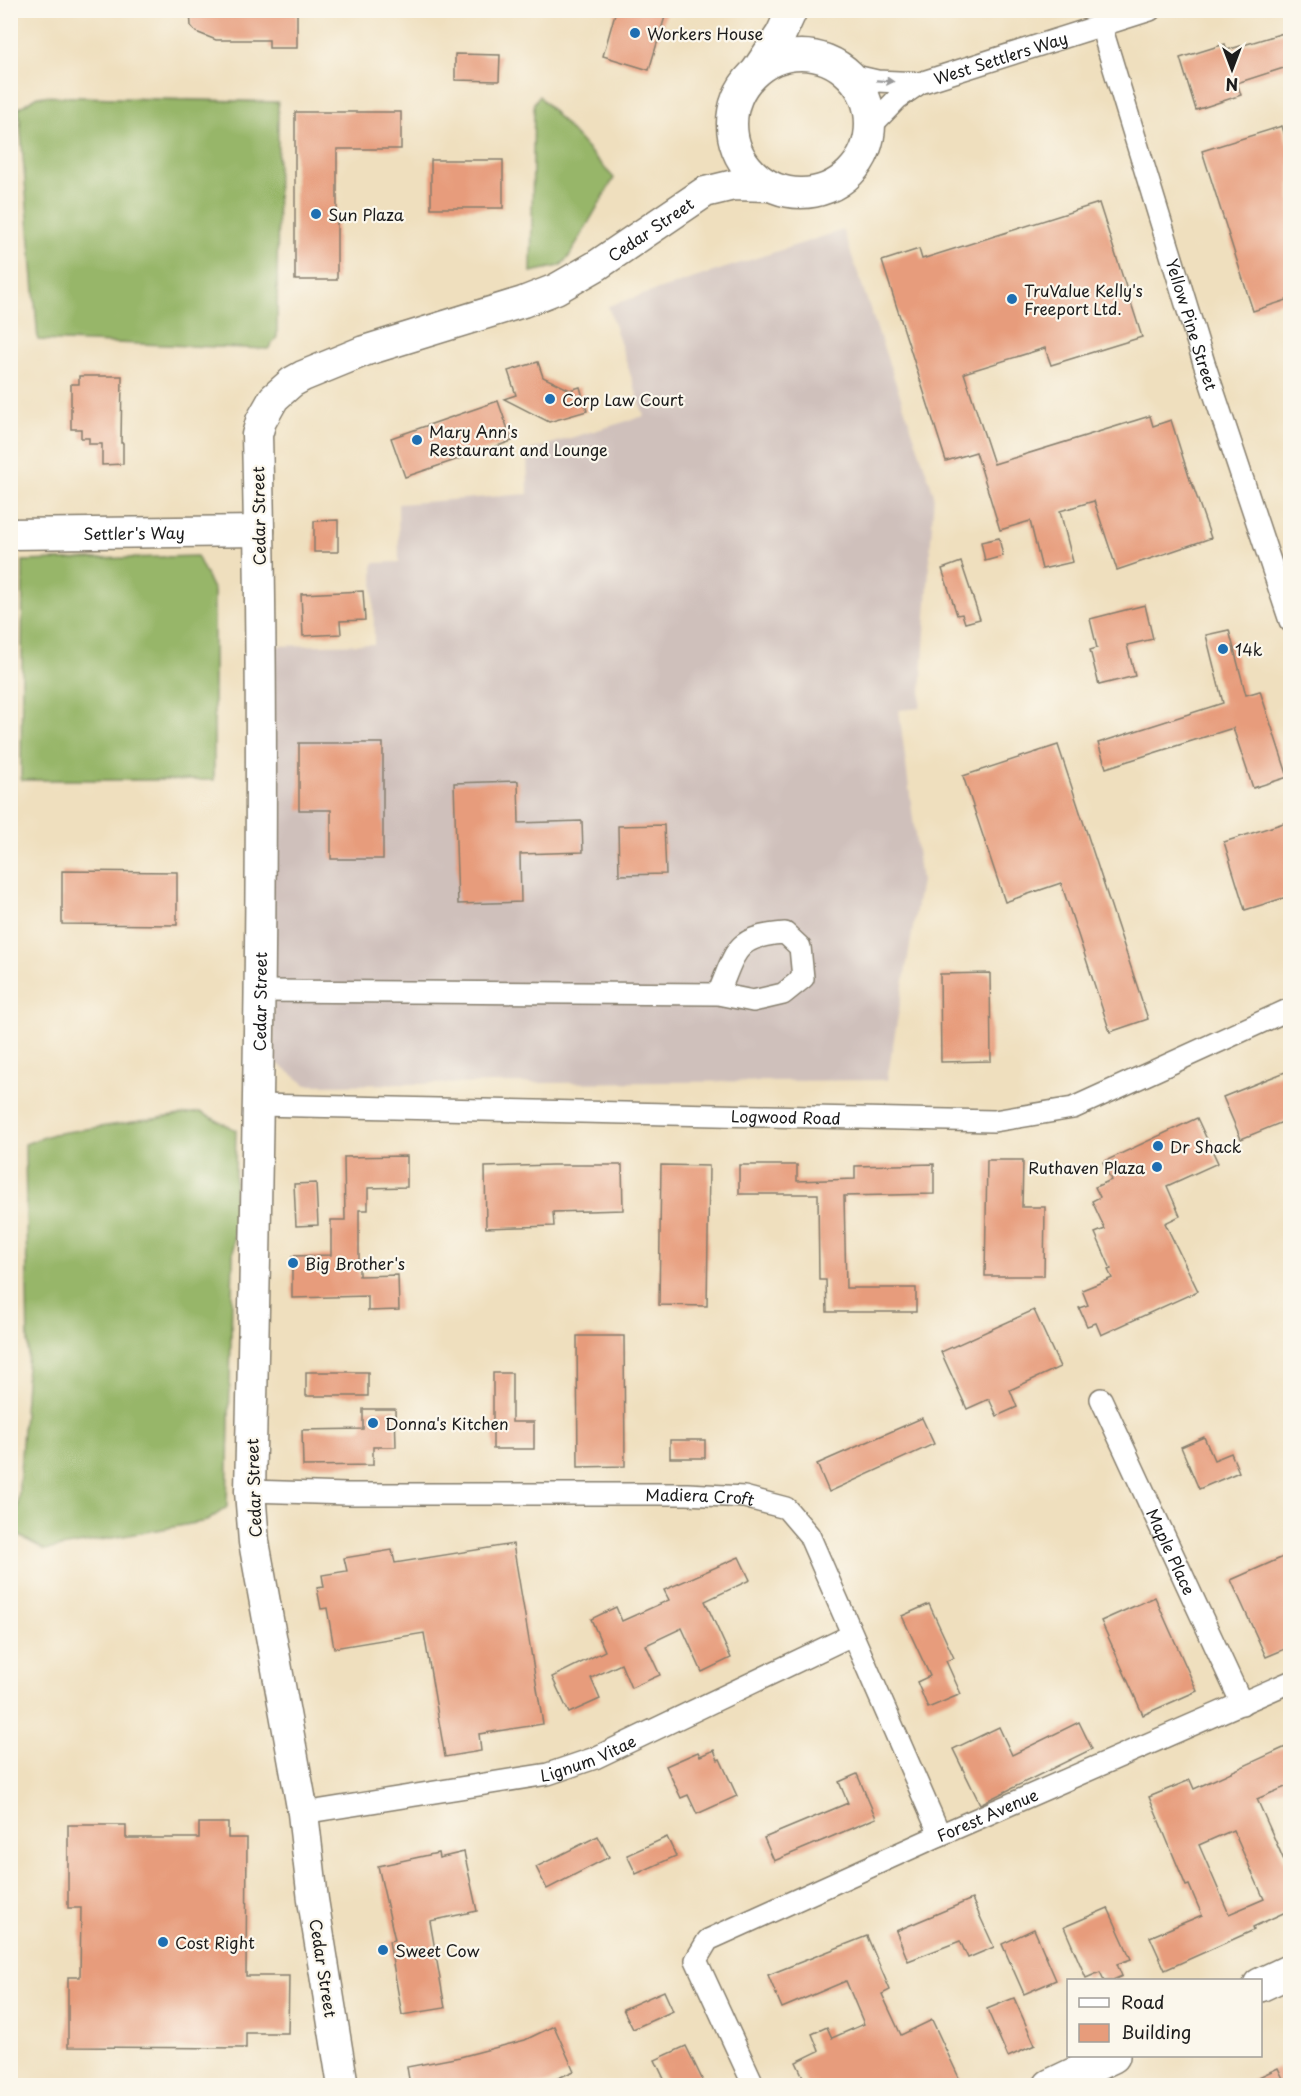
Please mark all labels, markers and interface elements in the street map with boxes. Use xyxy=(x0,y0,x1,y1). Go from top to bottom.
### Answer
place label: Workers House xyxy=(647,21,764,45)
street label: West Settlers Way xyxy=(930,25,1071,90)
marker: Workers House xyxy=(628,26,642,40)
north arrow xyxy=(1202,39,1262,99)
text: N xyxy=(1226,73,1238,97)
one-way arrow xyxy=(876,76,895,86)
street label: Cedar Street xyxy=(603,191,699,267)
place label: Sun Plaza xyxy=(328,202,404,226)
marker: Sun Plaza xyxy=(309,207,323,221)
street label: Yellow Pine Street xyxy=(1161,255,1224,393)
place label: TruValue Kelly's Freeport Ltd. xyxy=(1024,278,1143,320)
marker: TruValue Kelly's Freeport Ltd. xyxy=(1005,292,1019,306)
place label: Corp Law Court xyxy=(562,387,684,411)
marker: Corp Law Court xyxy=(543,392,557,406)
place label: Mary Ann's Restaurant and Lounge xyxy=(429,419,608,461)
marker: Mary Ann's Restaurant and Lounge xyxy=(410,433,424,447)
street label: Cedar Street xyxy=(245,466,271,566)
street label: Settler's Way xyxy=(83,520,185,545)
place label: 14k xyxy=(1235,637,1263,661)
marker: 14k xyxy=(1216,642,1230,656)
street label: Cedar Street xyxy=(247,951,272,1051)
street label: Logwood Road xyxy=(731,1103,841,1130)
place label: Dr Shack xyxy=(1170,1134,1242,1158)
marker: Dr Shack xyxy=(1151,1139,1165,1153)
place label: Ruthaven Plaza xyxy=(1028,1155,1145,1179)
marker: Ruthaven Plaza xyxy=(1150,1160,1164,1174)
place label: Big Brother's xyxy=(305,1251,405,1275)
marker: Big Brother's xyxy=(286,1256,300,1270)
place label: Donna's Kitchen xyxy=(385,1411,509,1435)
marker: Donna's Kitchen xyxy=(366,1416,380,1430)
street label: Cedar Street xyxy=(239,1438,267,1538)
street label: Madiera Croft xyxy=(645,1482,758,1511)
street label: Maple Place xyxy=(1141,1504,1202,1599)
street label: Lignum Vitae xyxy=(539,1728,640,1787)
street label: Forest Avenue xyxy=(933,1782,1042,1847)
street label: Cedar Street xyxy=(304,1917,344,2019)
place label: Cost Right xyxy=(175,1930,255,1954)
marker: Cost Right xyxy=(156,1935,170,1949)
place label: Sweet Cow xyxy=(395,1938,480,1962)
marker: Sweet Cow xyxy=(376,1943,390,1957)
legend xyxy=(1067,1979,1262,2057)
text: Road xyxy=(1121,1988,1165,2015)
text: Building xyxy=(1121,2018,1191,2045)

